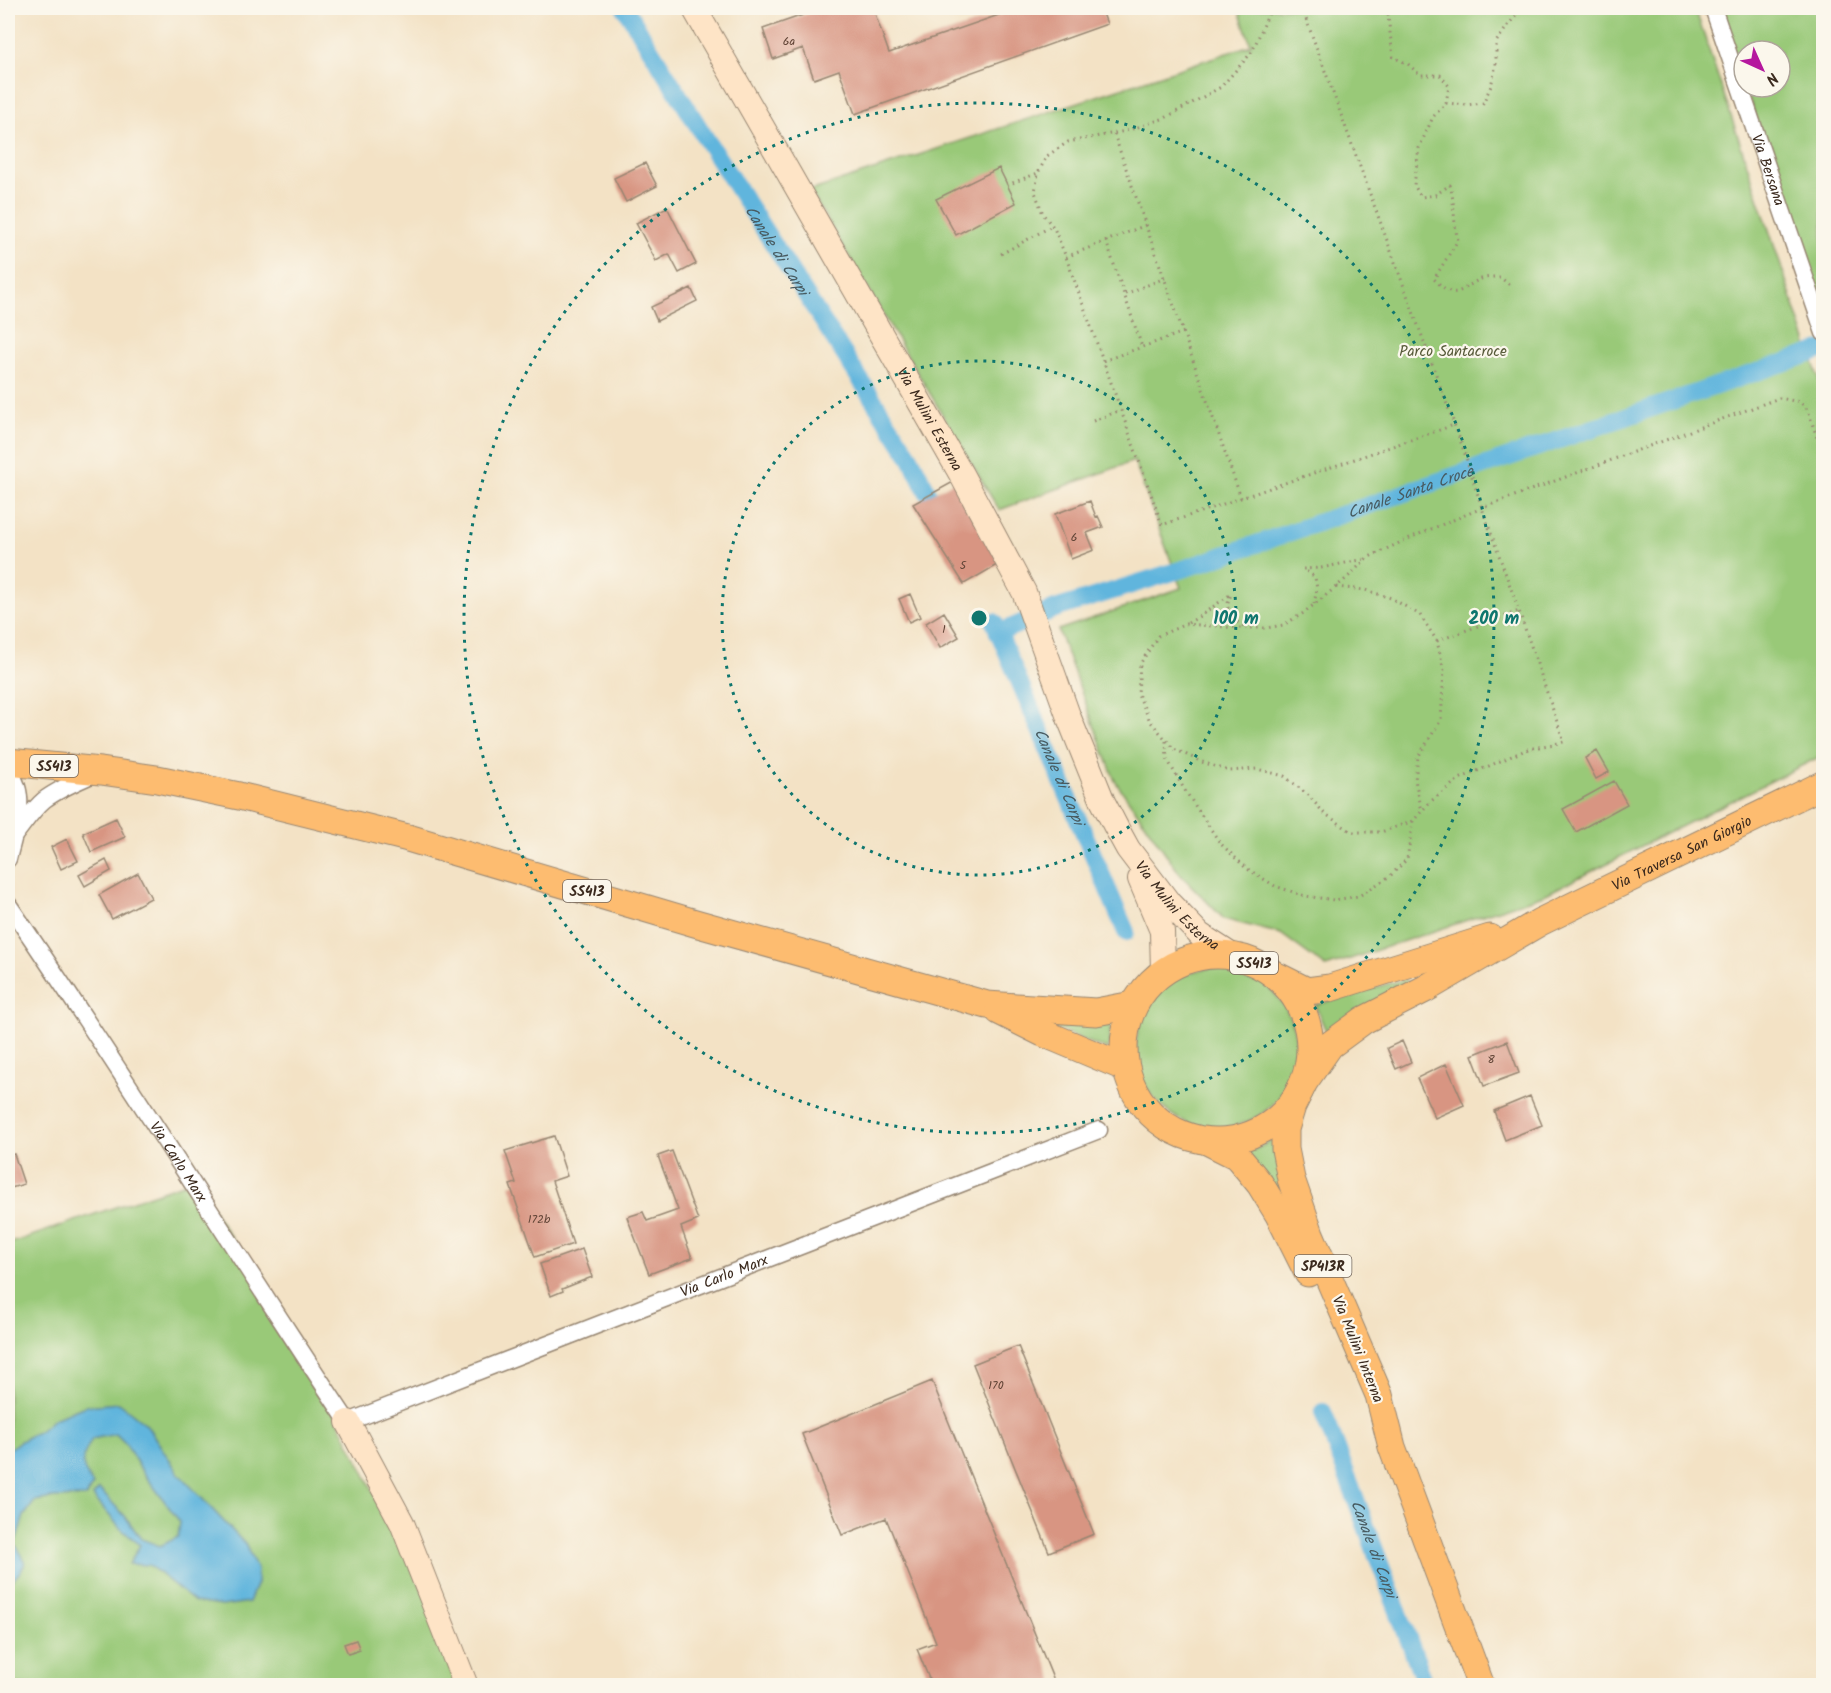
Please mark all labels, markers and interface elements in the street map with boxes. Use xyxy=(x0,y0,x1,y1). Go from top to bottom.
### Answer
house number: 6a xyxy=(783,32,796,51)
north arrow xyxy=(1732,39,1792,99)
text: N xyxy=(1759,66,1784,91)
street label: Via Bersana xyxy=(1744,131,1791,209)
water label: Canale di Carpi xyxy=(738,201,816,304)
park label: Parco Santacroce xyxy=(1399,340,1507,364)
street label: Via Mulini Esterna xyxy=(889,363,968,476)
water label: Canale Santa Croce xyxy=(1344,459,1479,526)
house number: 6 xyxy=(1071,528,1077,547)
house number: 5 xyxy=(960,556,968,575)
text: 100 m xyxy=(1213,605,1259,634)
text: 200 m xyxy=(1469,605,1520,634)
centre of rings xyxy=(969,608,989,628)
house number: 1 xyxy=(942,620,946,639)
water label: Canale di Carpi xyxy=(1027,725,1091,832)
road number: SS413 xyxy=(30,755,78,777)
street label: Via Traversa San Giorgio xyxy=(1608,810,1757,898)
street label: Via Mulini Esterna xyxy=(1128,856,1224,957)
road number: SS413 xyxy=(563,880,611,902)
road number: SS413 xyxy=(1230,952,1278,974)
house number: 8 xyxy=(1487,1050,1495,1069)
street label: Via Carlo Marx xyxy=(142,1117,213,1208)
house number: 172b xyxy=(528,1210,551,1229)
street label: Via Carlo Marx xyxy=(677,1249,772,1305)
road number: SP413R xyxy=(1294,1255,1352,1277)
street label: Via Mulini Interna xyxy=(1325,1292,1389,1407)
house number: 170 xyxy=(988,1376,1004,1395)
water label: Canale di Carpi xyxy=(1343,1497,1404,1605)

